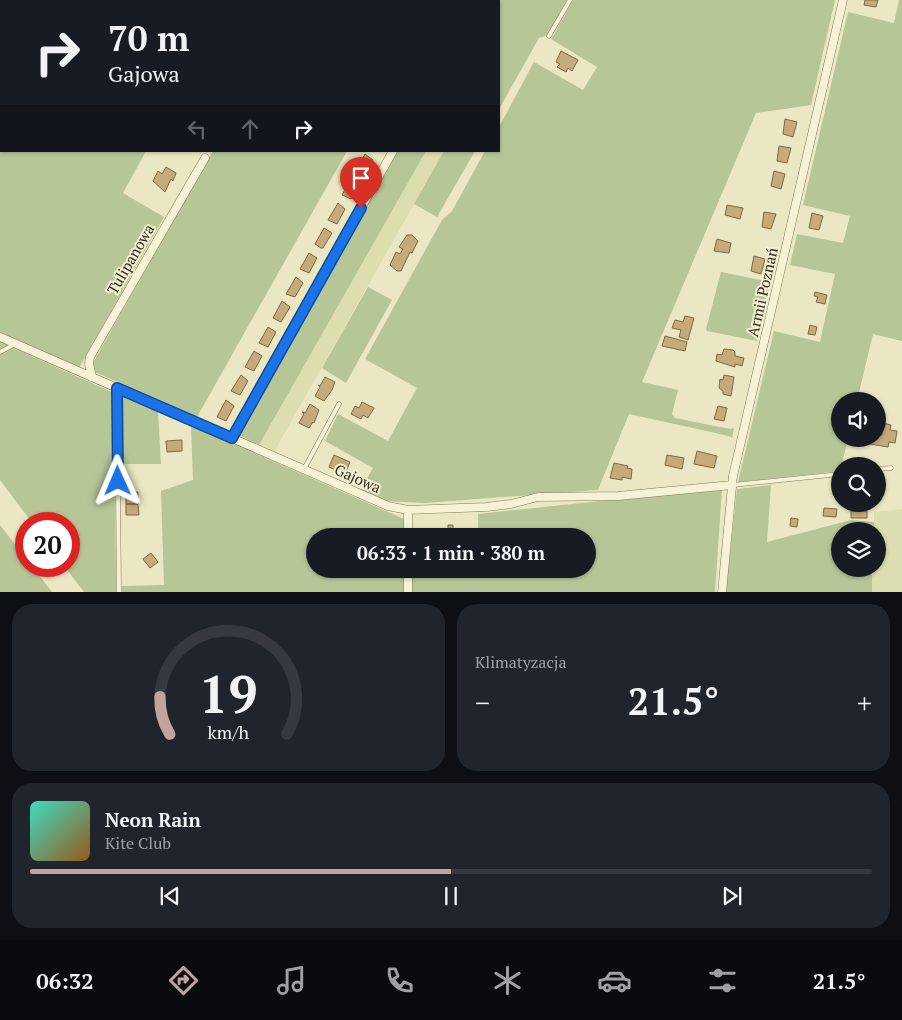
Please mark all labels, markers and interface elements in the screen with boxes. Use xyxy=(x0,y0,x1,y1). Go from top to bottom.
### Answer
text: 70 m xyxy=(108,15,189,61)
icon: right xyxy=(25,20,90,85)
text: Gajowa xyxy=(108,59,180,88)
icon: left xyxy=(183,115,211,143)
icon: ahead xyxy=(236,115,264,143)
icon: right xyxy=(289,115,317,143)
pin xyxy=(340,157,382,208)
icon: arrive xyxy=(347,164,375,192)
street label: Tulipanowa xyxy=(102,220,158,298)
street label: Armii Poznań xyxy=(742,245,782,339)
map controls xyxy=(831,392,886,577)
button: sound xyxy=(831,392,886,447)
position arrow xyxy=(91,454,143,506)
button: search xyxy=(831,457,886,512)
street label: Gajowa xyxy=(332,459,385,497)
speed limit sign: 20 xyxy=(15,512,80,577)
button: layers xyxy=(831,522,886,577)
text: 06:33 · 1 min · 380 m xyxy=(357,540,545,565)
text: Klimatyzacja xyxy=(475,651,567,673)
text: 19 xyxy=(199,659,258,728)
text: 21.5° xyxy=(628,676,719,726)
text: − xyxy=(475,684,490,721)
text: + xyxy=(857,684,872,721)
text: km/h xyxy=(208,720,250,744)
text: Neon Rain xyxy=(105,807,201,832)
text: Kite Club xyxy=(105,832,171,854)
icon: previous xyxy=(156,882,184,910)
icon: pause xyxy=(437,882,465,910)
icon: next xyxy=(718,882,746,910)
icon: directions xyxy=(166,963,201,998)
icon: music xyxy=(274,963,309,998)
icon: phone xyxy=(382,963,417,998)
icon: climate xyxy=(490,963,525,998)
icon: car xyxy=(597,963,632,998)
icon: filters xyxy=(705,963,740,998)
text: 06:32 xyxy=(36,966,94,995)
text: 21.5° xyxy=(813,966,866,995)

